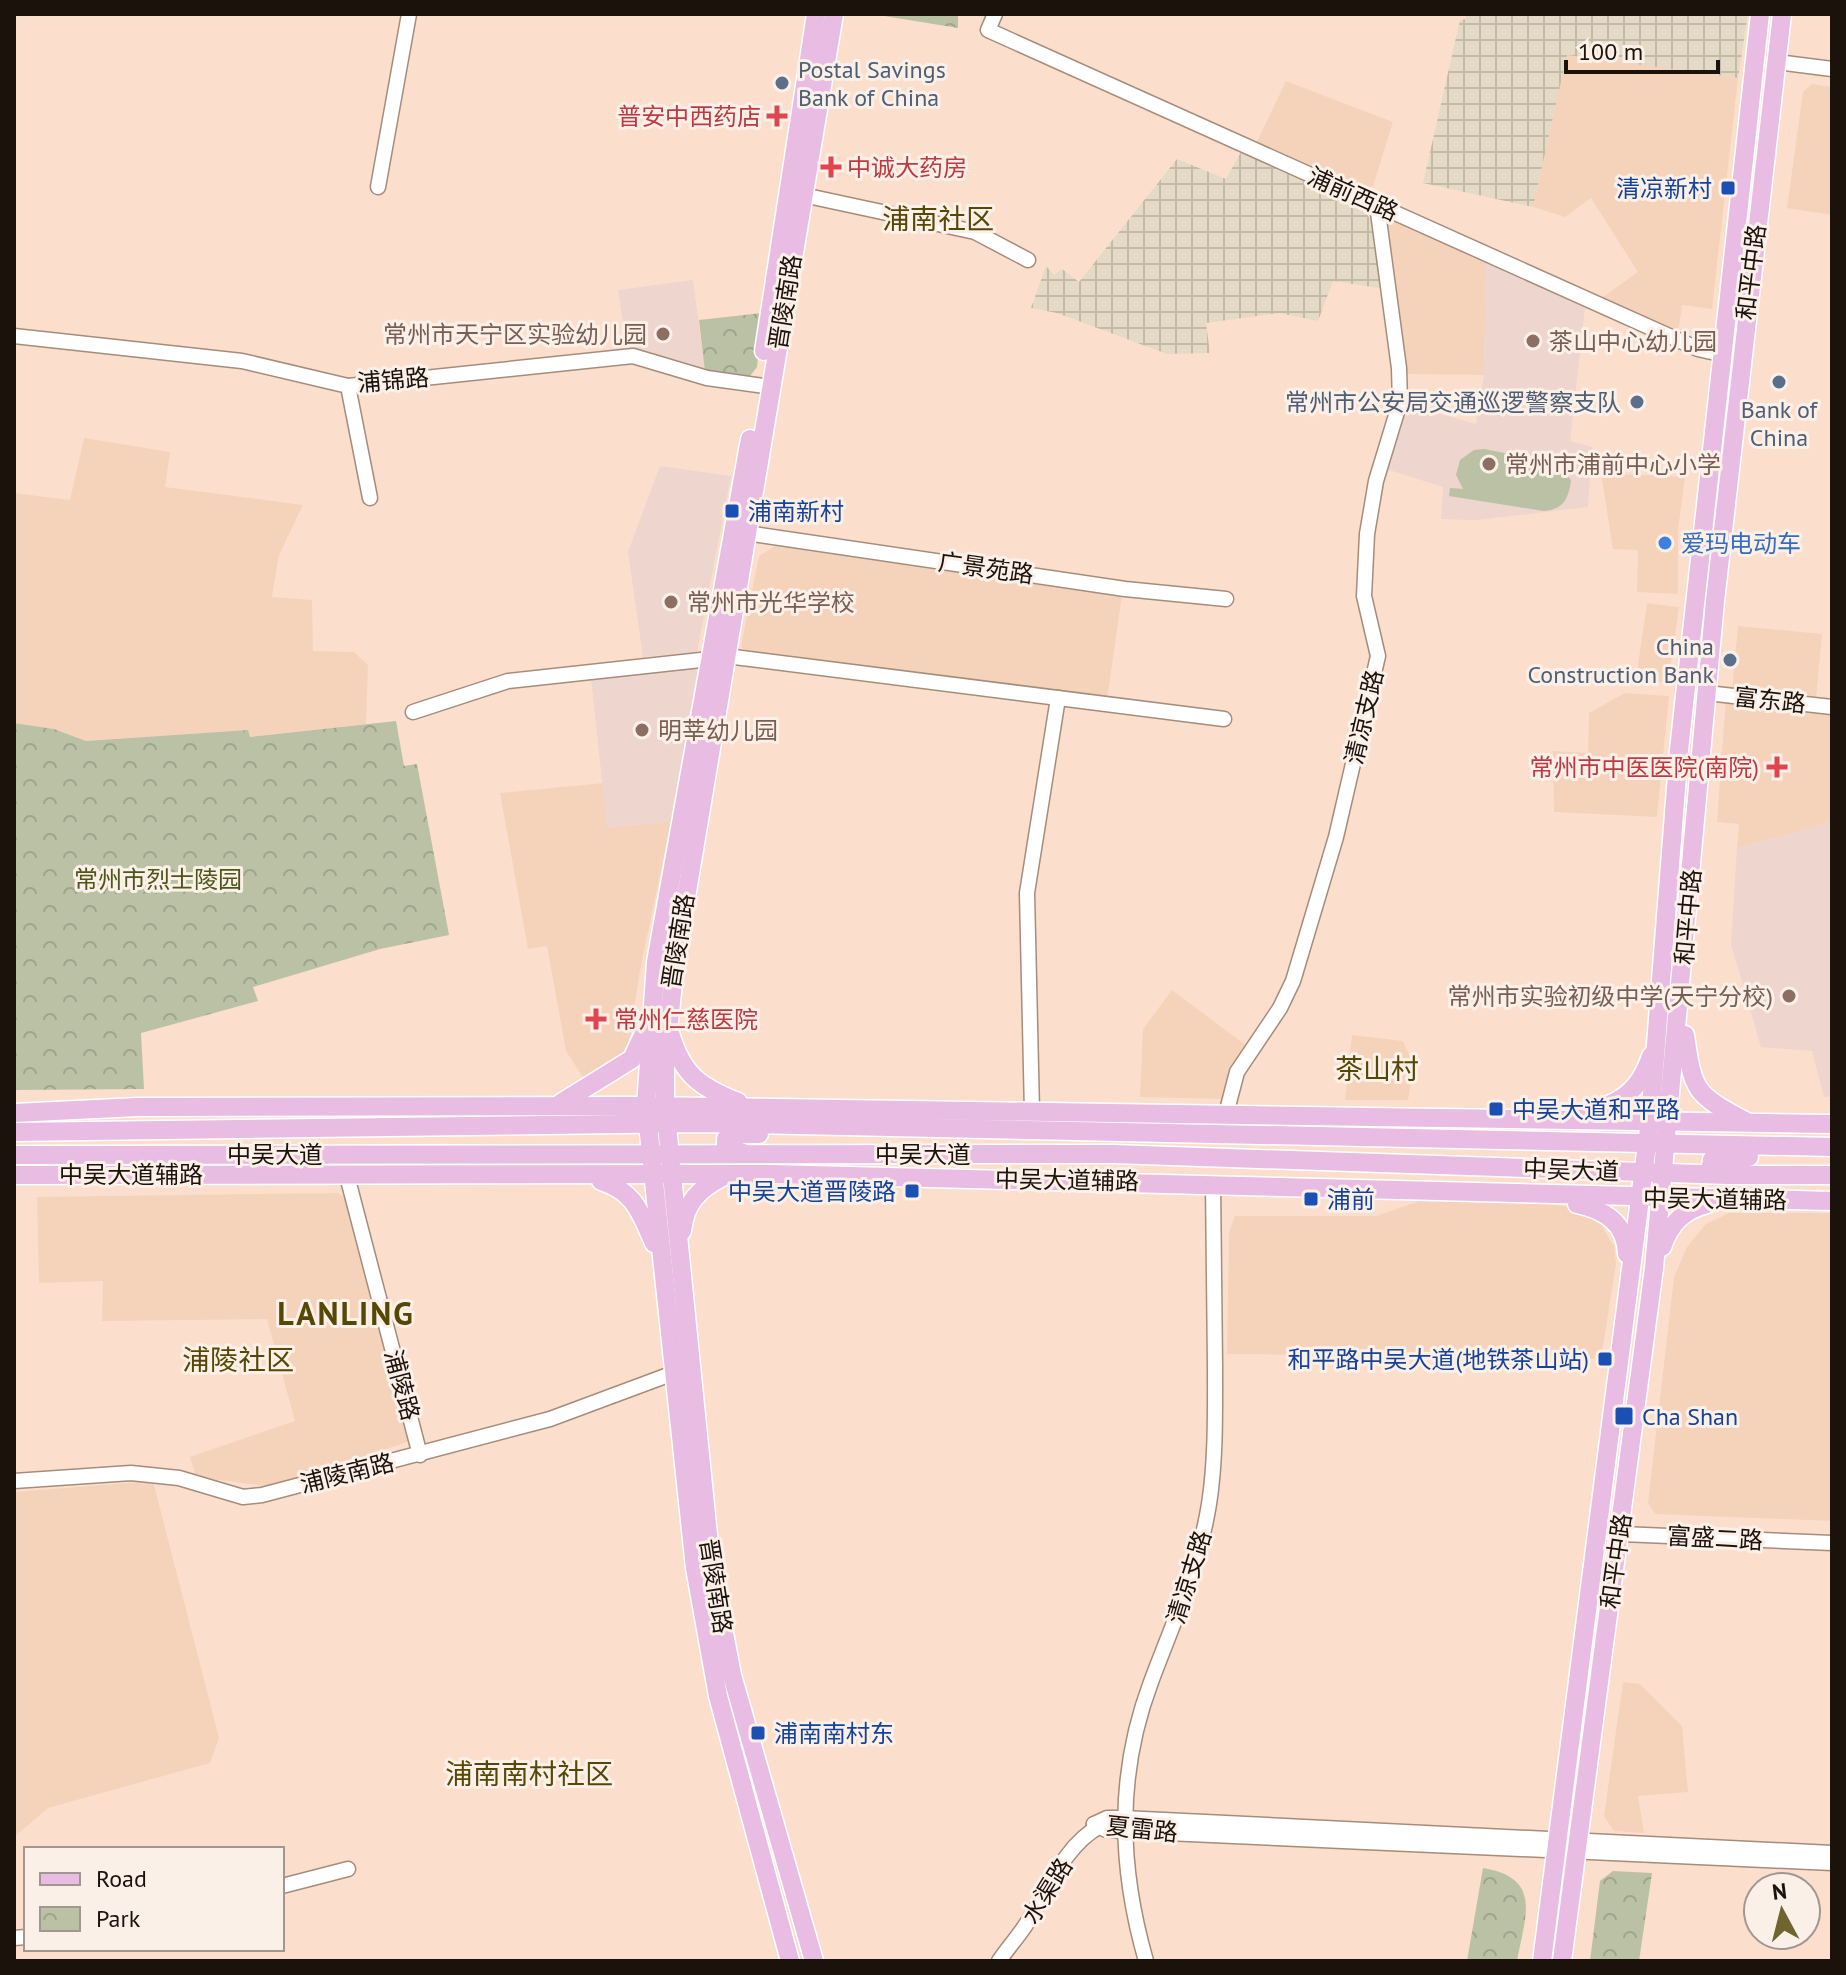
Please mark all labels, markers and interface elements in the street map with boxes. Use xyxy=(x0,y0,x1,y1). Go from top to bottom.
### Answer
scale bar xyxy=(1566,24,1718,74)
text: 100 m xyxy=(1578,36,1643,67)
place label: Postal Savings Bank of China xyxy=(798,54,946,113)
marker: Postal Savings Bank of China xyxy=(773,74,791,92)
place label: 普安中西药店 xyxy=(617,101,761,132)
marker: 普安中西药店 xyxy=(768,107,786,125)
place label: 中诚大药房 xyxy=(847,152,967,183)
marker: 中诚大药房 xyxy=(822,158,840,176)
street label: 浦前西路 xyxy=(1303,160,1403,228)
place label: 清凉新村 xyxy=(1616,173,1712,204)
marker: 清凉新村 xyxy=(1719,179,1737,197)
district label: 浦南社区 xyxy=(882,200,994,237)
street label: 和平中路 xyxy=(1730,222,1772,322)
street label: 晋陵南路 xyxy=(762,252,808,352)
place label: 常州市天宁区实验幼儿园 xyxy=(383,319,647,350)
marker: 常州市天宁区实验幼儿园 xyxy=(654,325,672,343)
place label: 茶山中心幼儿园 xyxy=(1549,326,1717,357)
marker: 茶山中心幼儿园 xyxy=(1524,332,1542,350)
street label: 浦锦路 xyxy=(356,361,430,399)
marker: Bank of China xyxy=(1770,373,1788,391)
place label: 常州市公安局交通巡逻警察支队 xyxy=(1285,387,1621,418)
marker: 常州市公安局交通巡逻警察支队 xyxy=(1628,393,1646,411)
place label: Bank of China xyxy=(1741,394,1819,453)
place label: 常州市浦前中心小学 xyxy=(1505,449,1721,480)
marker: 常州市浦前中心小学 xyxy=(1480,455,1498,473)
place label: 浦南新村 xyxy=(748,496,844,527)
marker: 浦南新村 xyxy=(723,502,741,520)
place label: 爱玛电动车 xyxy=(1681,528,1801,559)
marker: 爱玛电动车 xyxy=(1656,534,1674,552)
street label: 广景苑路 xyxy=(936,546,1036,590)
place label: 常州市光华学校 xyxy=(687,587,855,618)
marker: 常州市光华学校 xyxy=(662,593,680,611)
place label: China Construction Bank xyxy=(1527,631,1715,690)
marker: China Construction Bank xyxy=(1721,651,1739,669)
street label: 清凉支路 xyxy=(1338,667,1390,767)
street label: 富东路 xyxy=(1733,681,1807,719)
place label: 明莘幼儿园 xyxy=(658,715,778,746)
marker: 明莘幼儿园 xyxy=(633,721,651,739)
place label: 常州市中医医院(南院) xyxy=(1530,752,1759,783)
marker: 常州市中医医院(南院) xyxy=(1766,756,1788,778)
park label: 常州市烈士陵园 xyxy=(74,864,242,895)
street label: 和平中路 xyxy=(1668,868,1708,966)
street label: 晋陵南路 xyxy=(655,891,701,991)
place label: 常州市实验初级中学(天宁分校) xyxy=(1448,981,1773,1012)
marker: 常州市实验初级中学(天宁分校) xyxy=(1780,987,1798,1005)
place label: 常州仁慈医院 xyxy=(614,1004,758,1035)
marker: 常州仁慈医院 xyxy=(585,1008,607,1030)
district label: 茶山村 xyxy=(1335,1050,1419,1087)
place label: 中吴大道和平路 xyxy=(1512,1094,1680,1125)
marker: 中吴大道和平路 xyxy=(1487,1100,1505,1118)
street label: 中吴大道 xyxy=(227,1139,323,1170)
street label: 中吴大道 xyxy=(875,1139,971,1170)
street label: 中吴大道 xyxy=(1522,1153,1620,1187)
street label: 中吴大道辅路 xyxy=(59,1159,203,1190)
street label: 中吴大道辅路 xyxy=(995,1163,1139,1197)
place label: 中吴大道晋陵路 xyxy=(728,1176,896,1207)
marker: 中吴大道晋陵路 xyxy=(903,1182,921,1200)
street label: 中吴大道辅路 xyxy=(1643,1182,1787,1216)
place label: 浦前 xyxy=(1327,1184,1375,1215)
marker: 浦前 xyxy=(1302,1190,1320,1208)
district label: LANLING xyxy=(277,1292,415,1334)
district label: 浦陵社区 xyxy=(182,1341,294,1378)
place label: 和平路中吴大道(地铁茶山站) xyxy=(1288,1344,1589,1375)
street label: 浦陵路 xyxy=(378,1346,426,1424)
marker: 和平路中吴大道(地铁茶山站) xyxy=(1596,1350,1614,1368)
place label: Cha Shan xyxy=(1642,1401,1738,1432)
marker: Cha Shan xyxy=(1613,1405,1635,1427)
street label: 浦陵南路 xyxy=(297,1446,397,1500)
street label: 和平中路 xyxy=(1594,1511,1638,1611)
street label: 富盛二路 xyxy=(1666,1520,1764,1556)
street label: 清凉支路 xyxy=(1160,1527,1218,1627)
street label: 晋陵南路 xyxy=(693,1536,739,1636)
place label: 浦南南村东 xyxy=(774,1718,894,1749)
marker: 浦南南村东 xyxy=(749,1724,767,1742)
district label: 浦南南村社区 xyxy=(445,1755,613,1792)
street label: 夏雷路 xyxy=(1105,1810,1179,1848)
legend xyxy=(24,1847,284,1951)
street label: 水渠路 xyxy=(1015,1852,1079,1930)
text: Road xyxy=(96,1863,147,1894)
north arrow xyxy=(1742,1871,1822,1951)
text: N xyxy=(1771,1876,1788,1906)
text: Park xyxy=(96,1903,141,1934)

